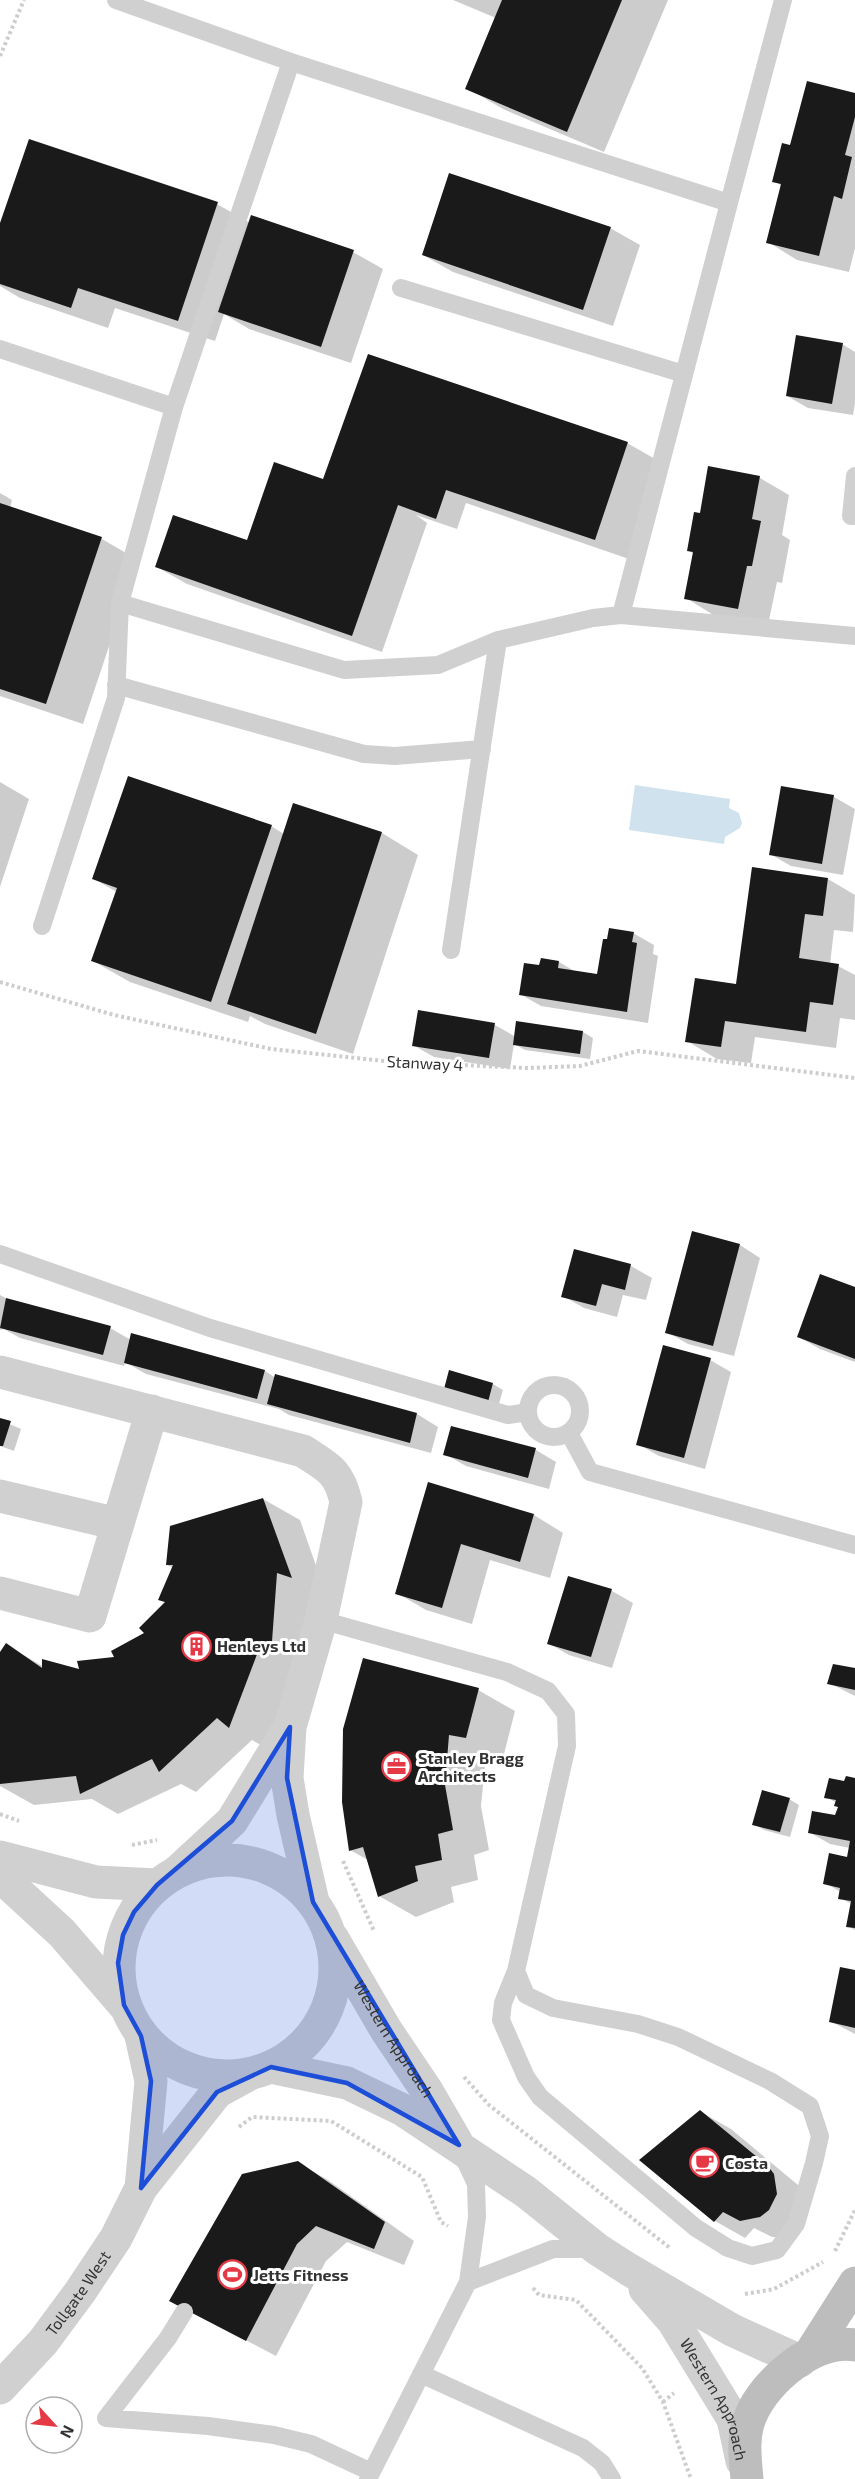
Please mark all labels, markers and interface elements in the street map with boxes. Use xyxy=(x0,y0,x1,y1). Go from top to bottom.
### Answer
street label: Stanway 4 xyxy=(386,1051,464,1074)
building icon: Henleys Ltd xyxy=(180,1630,212,1662)
place label: Henleys Ltd xyxy=(217,1636,306,1656)
place label: Stanley Bragg Architects xyxy=(418,1748,524,1785)
office icon: Stanley Bragg Architects xyxy=(381,1751,413,1783)
street label: Western Approach xyxy=(350,1977,439,2100)
cafe icon: Costa xyxy=(688,2147,720,2179)
place label: Costa xyxy=(725,2153,768,2172)
street label: Tollgate West xyxy=(41,2247,114,2339)
sports icon: Jetts Fitness xyxy=(216,2259,248,2291)
place label: Jetts Fitness xyxy=(253,2265,349,2284)
street label: Western Approach xyxy=(677,2335,752,2462)
north arrow xyxy=(24,2395,84,2455)
text: N xyxy=(57,2423,79,2442)

